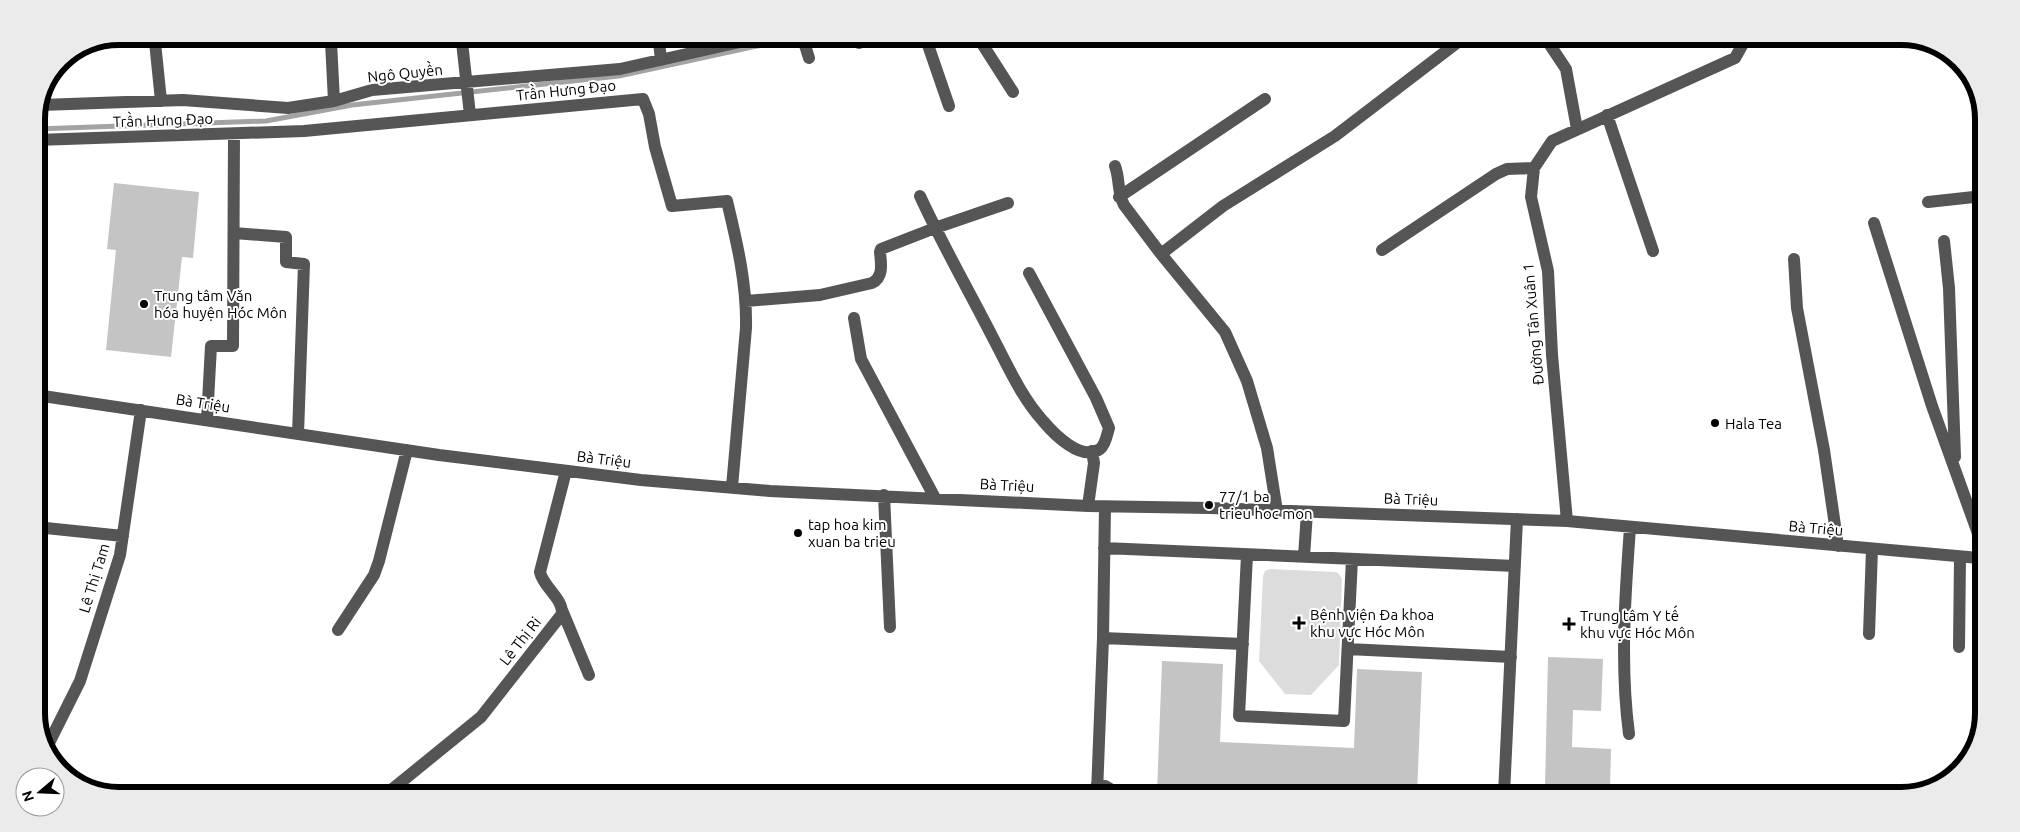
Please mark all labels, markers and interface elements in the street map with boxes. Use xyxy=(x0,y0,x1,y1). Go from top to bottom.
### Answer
street label: Ngô Quyền xyxy=(366,59,444,85)
street label: Trần Hưng Đạo xyxy=(515,75,617,104)
street label: Trần Hưng Đạo xyxy=(112,108,213,130)
street label: Đường Tân Xuân 1 xyxy=(1519,262,1547,386)
place label: Trung tâm Văn hóa huyện Hóc Môn xyxy=(154,287,287,321)
marker: Trung tâm Văn hóa huyện Hóc Môn xyxy=(138,298,150,310)
street label: Bà Triệu xyxy=(175,390,231,416)
place label: Hala Tea xyxy=(1725,415,1782,432)
marker: Hala Tea xyxy=(1709,417,1721,429)
street label: Bà Triệu xyxy=(576,447,632,471)
street label: Bà Triệu xyxy=(979,475,1035,495)
place label: 77/1 ba trieu hoc mon xyxy=(1219,488,1313,522)
street label: Bà Triệu xyxy=(1383,490,1439,508)
marker: 77/1 ba trieu hoc mon xyxy=(1203,499,1215,511)
place label: tap hoa kim xuan ba trieu xyxy=(808,516,896,550)
street label: Bà Triệu xyxy=(1788,517,1844,539)
marker: tap hoa kim xuan ba trieu xyxy=(792,527,804,539)
street label: Lê Thị Tam xyxy=(75,541,113,615)
place label: Trung tâm Y tế khu vực Hóc Môn xyxy=(1580,605,1695,641)
place label: Bệnh viện Đa khoa khu vực Hóc Môn xyxy=(1310,606,1434,640)
street label: Lê Thị Ri xyxy=(496,614,544,668)
marker: Bệnh viện Đa khoa khu vực Hóc Môn xyxy=(1292,616,1306,630)
marker: Trung tâm Y tế khu vực Hóc Môn xyxy=(1562,617,1576,631)
north arrow xyxy=(15,767,65,817)
text: N xyxy=(18,789,37,804)

